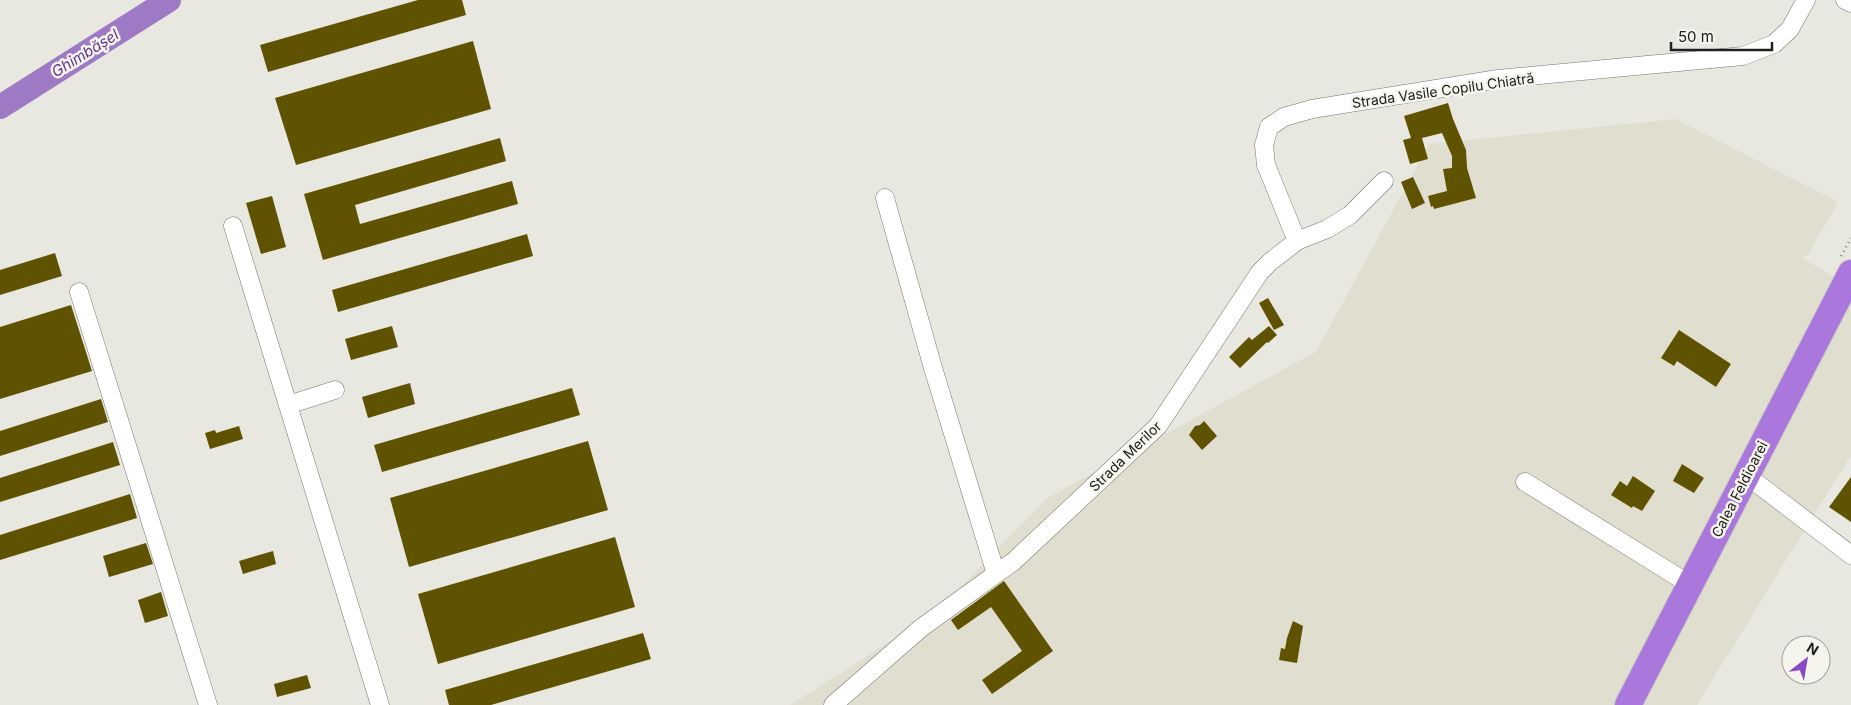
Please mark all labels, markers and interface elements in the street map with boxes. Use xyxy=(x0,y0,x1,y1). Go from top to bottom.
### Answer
scale bar xyxy=(1671,20,1772,52)
water label: Ghimbășel xyxy=(48,25,122,81)
text: 50 m xyxy=(1678,27,1714,46)
street label: Strada Vasile Copilu Chiatră xyxy=(1351,69,1535,111)
street label: Strada Merilor xyxy=(1085,417,1165,495)
street label: Calea Feldioarei xyxy=(1707,438,1771,540)
north arrow xyxy=(1781,635,1831,685)
text: N xyxy=(1804,638,1822,658)

